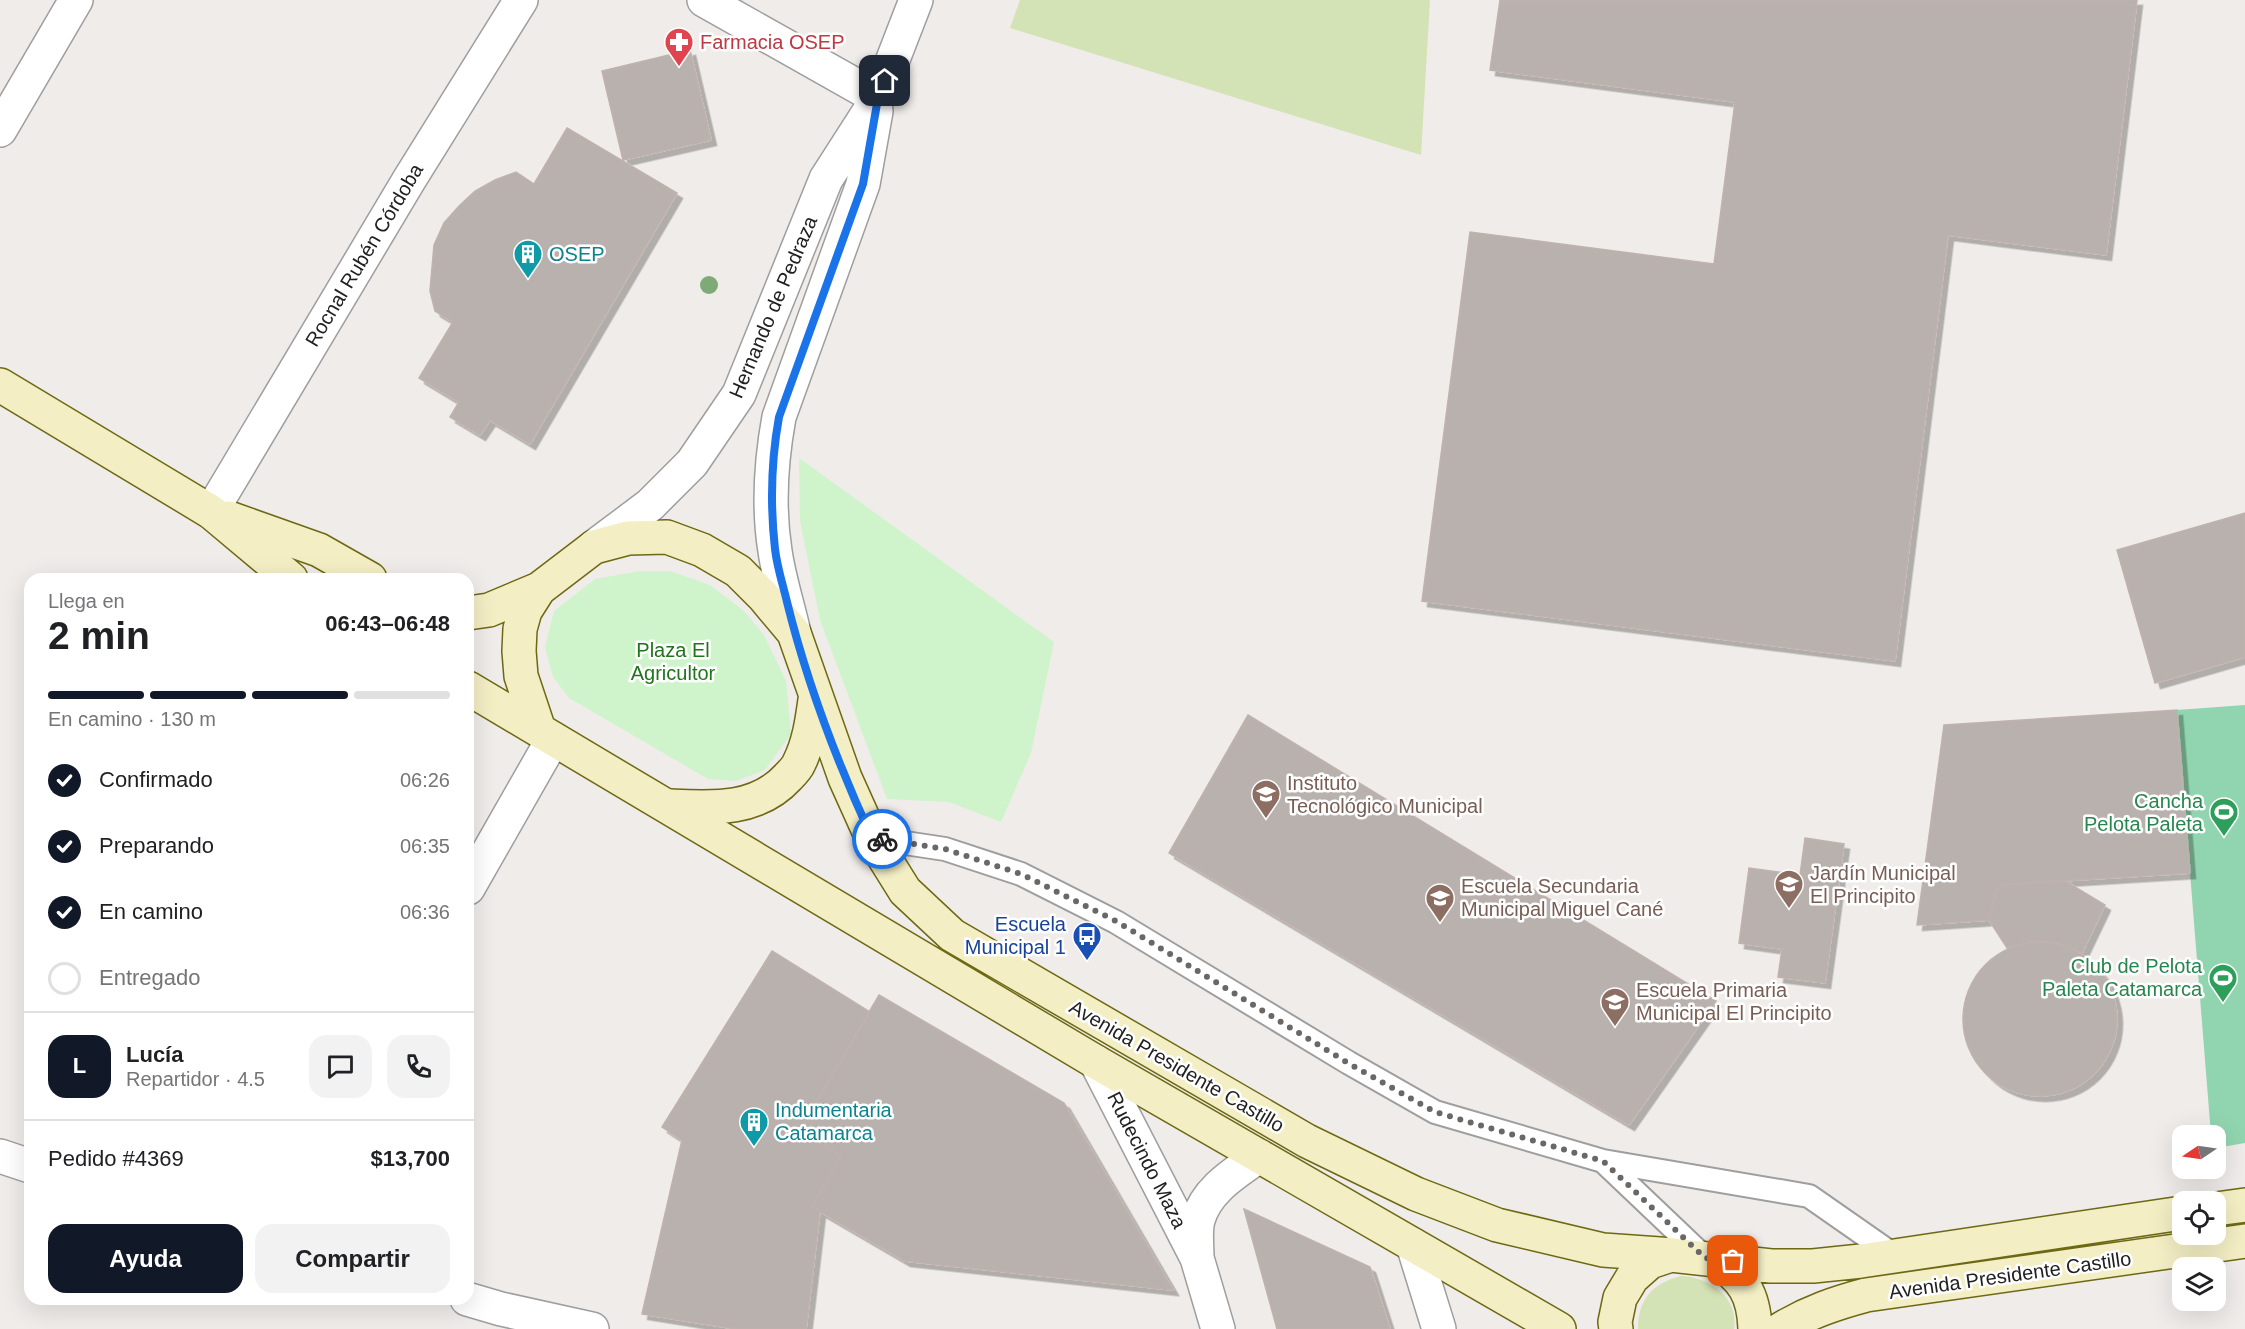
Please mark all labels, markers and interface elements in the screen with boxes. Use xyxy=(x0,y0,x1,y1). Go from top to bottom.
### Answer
pharmacy icon: Farmacia OSEP xyxy=(663,26,695,68)
place label: Farmacia OSEP xyxy=(700,31,844,53)
pin xyxy=(859,55,910,106)
icon: home xyxy=(868,64,901,97)
street label: Rocnal Rubén Córdoba xyxy=(301,159,428,350)
street label: Hernando de Pedraza xyxy=(725,212,822,401)
building icon: OSEP xyxy=(512,238,544,280)
place label: OSEP xyxy=(549,243,605,265)
text: Llega en xyxy=(48,590,125,612)
text: 06:43–06:48 xyxy=(325,611,450,636)
text: 2 min xyxy=(48,614,150,657)
park label: Plaza El Agricultor xyxy=(631,639,716,684)
text: En camino · 130 m xyxy=(48,708,216,730)
icon: check xyxy=(48,764,81,797)
text: Confirmado xyxy=(99,767,213,792)
text: 06:26 xyxy=(400,769,450,791)
place label: Instituto Tecnológico Municipal xyxy=(1287,772,1483,817)
school or university icon: Instituto Tecnológico Municipal xyxy=(1250,778,1282,820)
place label: Cancha Pelota Paleta xyxy=(2084,790,2204,835)
sports icon: Cancha Pelota Paleta xyxy=(2208,796,2240,838)
courier xyxy=(852,809,912,869)
icon: bike xyxy=(866,823,899,856)
icon: check xyxy=(48,830,81,863)
text: Preparando xyxy=(99,833,214,858)
text: 06:35 xyxy=(400,835,450,857)
place label: Jardín Municipal El Principito xyxy=(1810,862,1956,907)
school or university icon: Jardín Municipal El Principito xyxy=(1773,868,1805,910)
place label: Escuela Secundaria Municipal Miguel Cané xyxy=(1461,875,1663,920)
school or university icon: Escuela Secundaria Municipal Miguel Cané xyxy=(1424,882,1456,924)
icon: check xyxy=(48,896,81,929)
text: En camino xyxy=(99,899,203,924)
text: 06:36 xyxy=(400,901,450,923)
place label: Escuela Municipal 1 xyxy=(965,913,1067,958)
bus stop icon: Escuela Municipal 1 xyxy=(1071,920,1103,962)
place label: Club de Pelota Paleta Catamarca xyxy=(2042,955,2203,1000)
sports icon: Club de Pelota Paleta Catamarca xyxy=(2207,962,2239,1004)
text: Entregado xyxy=(99,965,201,990)
place label: Escuela Primaria Municipal El Principito xyxy=(1636,979,1832,1024)
school or university icon: Escuela Primaria Municipal El Principito xyxy=(1599,986,1631,1028)
street label: Avenida Presidente Castillo xyxy=(1066,995,1288,1137)
button: chat xyxy=(309,1035,372,1098)
button: phone xyxy=(387,1035,450,1098)
text: Lucía xyxy=(126,1042,183,1067)
text: L xyxy=(73,1053,86,1078)
text: Repartidor · 4.5 xyxy=(126,1068,265,1090)
street label: Rudecindo Maza xyxy=(1103,1088,1191,1233)
place label: Indumentaria Catamarca xyxy=(775,1099,893,1144)
building icon: Indumentaria Catamarca xyxy=(738,1106,770,1148)
north arrow xyxy=(2172,1125,2226,1179)
map controls xyxy=(2172,1125,2226,1311)
text: Pedido #4369 xyxy=(48,1146,184,1171)
text: $13,700 xyxy=(370,1146,450,1171)
button: locate xyxy=(2172,1191,2226,1245)
button: Ayuda xyxy=(48,1224,243,1293)
button: Compartir xyxy=(255,1224,450,1293)
pin xyxy=(1707,1235,1758,1286)
icon: bag xyxy=(1716,1244,1749,1277)
street label: Avenida Presidente Castillo xyxy=(1888,1247,2132,1303)
button: layers xyxy=(2172,1257,2226,1311)

